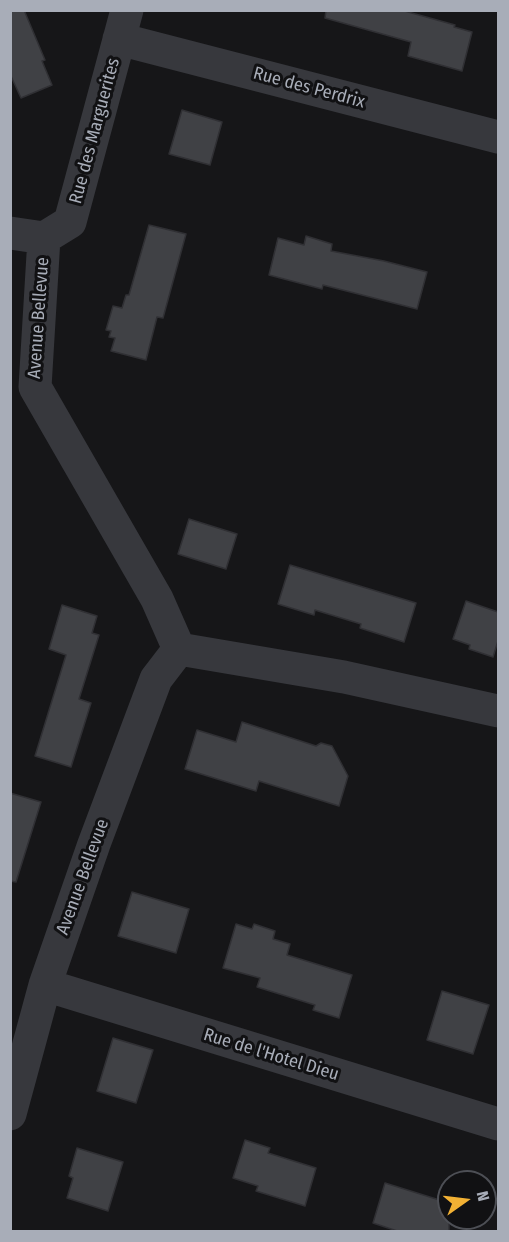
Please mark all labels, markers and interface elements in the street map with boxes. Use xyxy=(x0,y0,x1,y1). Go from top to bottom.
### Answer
street label: Rue des Marguerites xyxy=(65,56,125,206)
street label: Rue des Perdrix xyxy=(251,63,367,113)
street label: Avenue Bellevue xyxy=(24,257,54,379)
street label: Avenue Bellevue xyxy=(52,816,114,938)
street label: Rue de l'Hotel Dieu xyxy=(201,1024,341,1086)
north arrow xyxy=(437,1170,497,1230)
text: N xyxy=(473,1189,493,1203)

